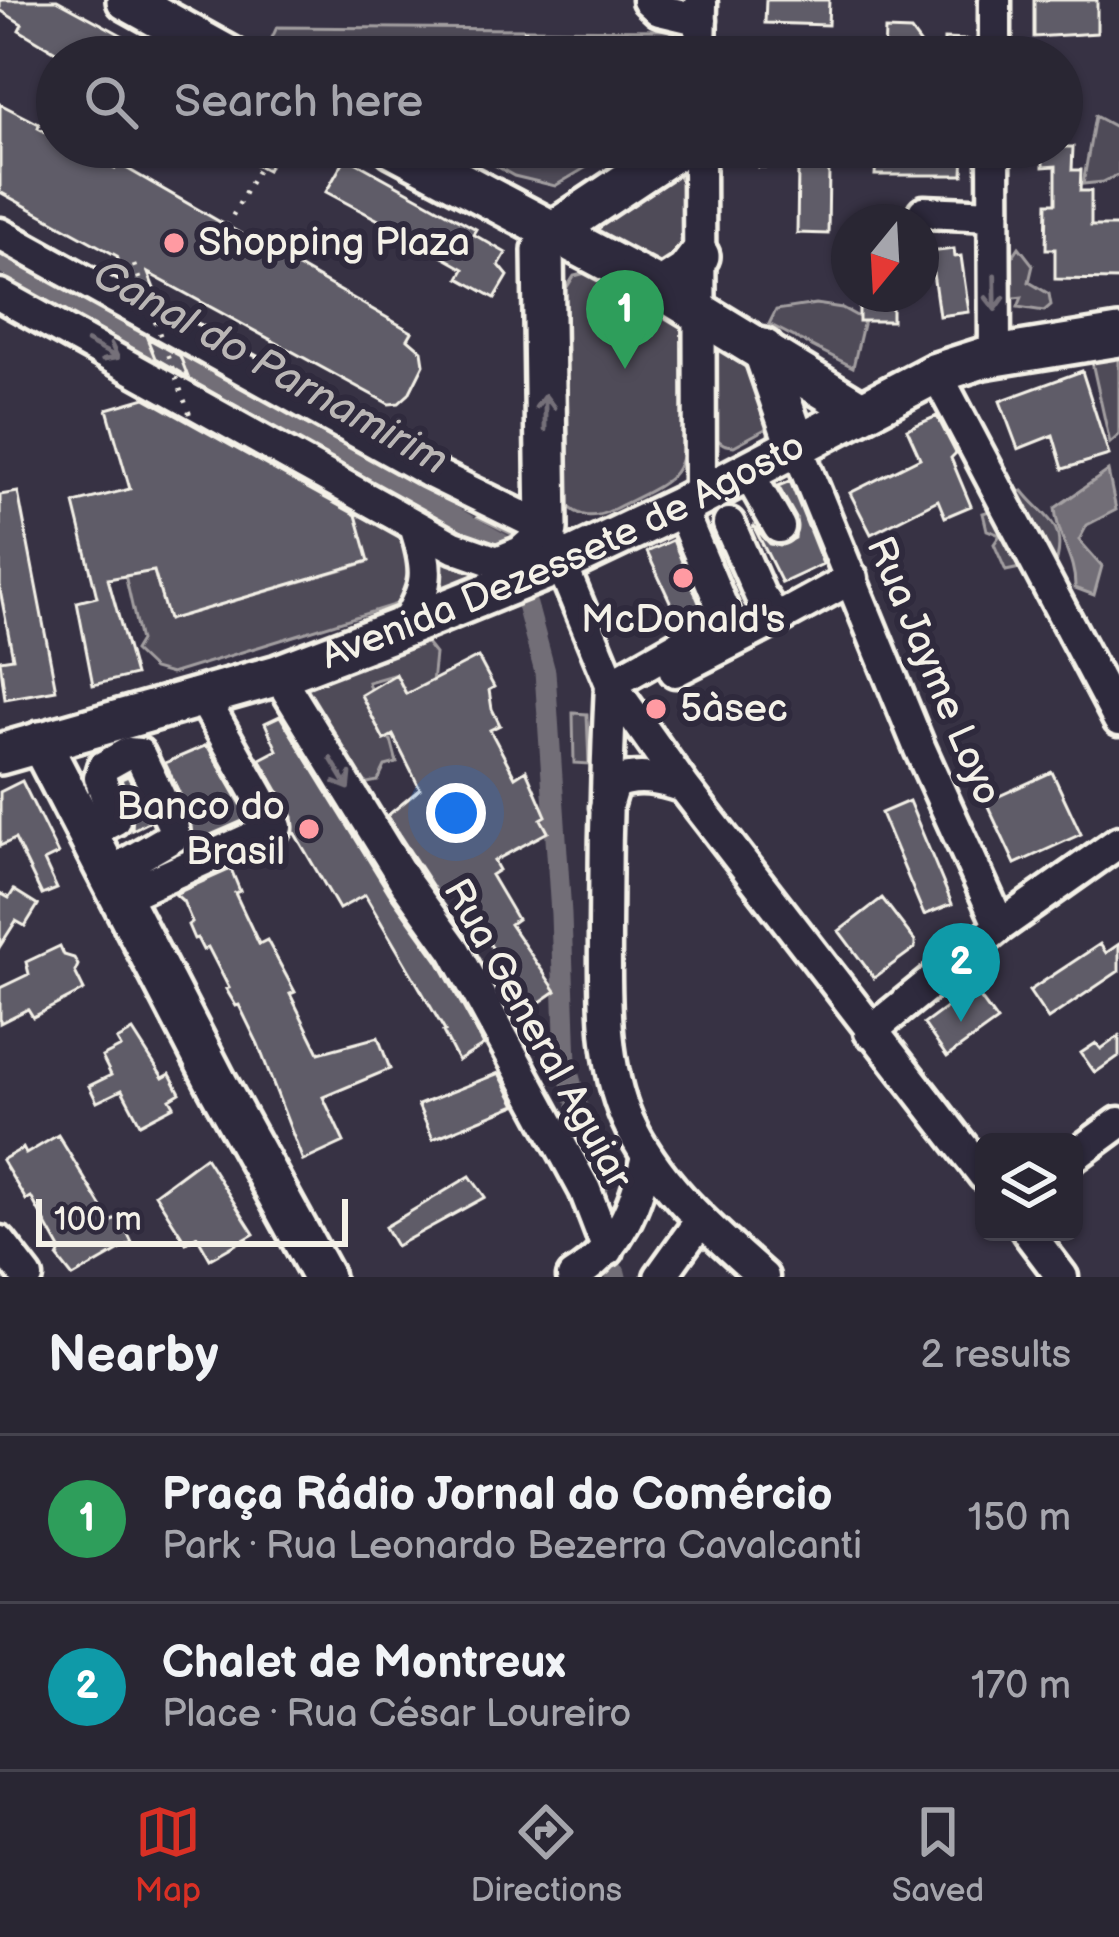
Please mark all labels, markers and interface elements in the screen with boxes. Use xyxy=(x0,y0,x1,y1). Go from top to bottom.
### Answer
search box xyxy=(36,36,1083,168)
icon: search xyxy=(78,69,144,135)
text: Search here xyxy=(174,75,423,130)
north arrow xyxy=(831,204,939,312)
place label: Shopping Plaza xyxy=(198,220,470,267)
marker: Shopping Plaza xyxy=(161,230,187,256)
water label: Canal do Parnamirim xyxy=(84,249,456,487)
pin: 1 xyxy=(586,270,664,369)
one-way arrow xyxy=(983,273,1006,312)
one-way arrow xyxy=(85,339,120,362)
one-way arrow xyxy=(534,393,556,432)
street label: Avenida Dezessete de Agosto xyxy=(315,422,813,680)
street label: Rua Jayme Loyo xyxy=(855,530,1011,812)
marker: McDonald's xyxy=(670,565,696,591)
place label: McDonald's xyxy=(581,597,785,644)
place label: 5àsec xyxy=(680,686,788,733)
marker: 5àsec xyxy=(643,696,669,722)
one-way arrow xyxy=(328,756,352,790)
your location xyxy=(426,783,486,843)
place label: Banco do Brasil xyxy=(116,784,285,876)
marker: Banco do Brasil xyxy=(296,816,322,842)
street label: Rua General Aguiar xyxy=(432,871,642,1198)
pin: 2 xyxy=(922,923,1000,1022)
map controls xyxy=(975,1133,1083,1241)
button: layers xyxy=(975,1133,1083,1241)
scale bar xyxy=(36,1193,348,1246)
text: 100 m xyxy=(54,1200,142,1240)
text: Nearby xyxy=(48,1325,219,1386)
text: 2 results xyxy=(920,1332,1071,1379)
text: Praça Rádio Jornal do Comércio xyxy=(162,1468,833,1523)
text: 1 xyxy=(79,1495,95,1542)
text: 150 m xyxy=(968,1495,1071,1542)
text: Park · Rua Leonardo Bezerra Cavalcanti xyxy=(162,1523,862,1570)
text: Chalet de Montreux xyxy=(162,1636,565,1691)
text: 2 xyxy=(75,1663,99,1710)
text: 170 m xyxy=(971,1663,1071,1710)
text: Place · Rua César Loureiro xyxy=(162,1691,631,1738)
tab: Map xyxy=(135,1799,201,1911)
tab: Directions xyxy=(470,1799,622,1911)
tab: Saved xyxy=(892,1799,984,1911)

